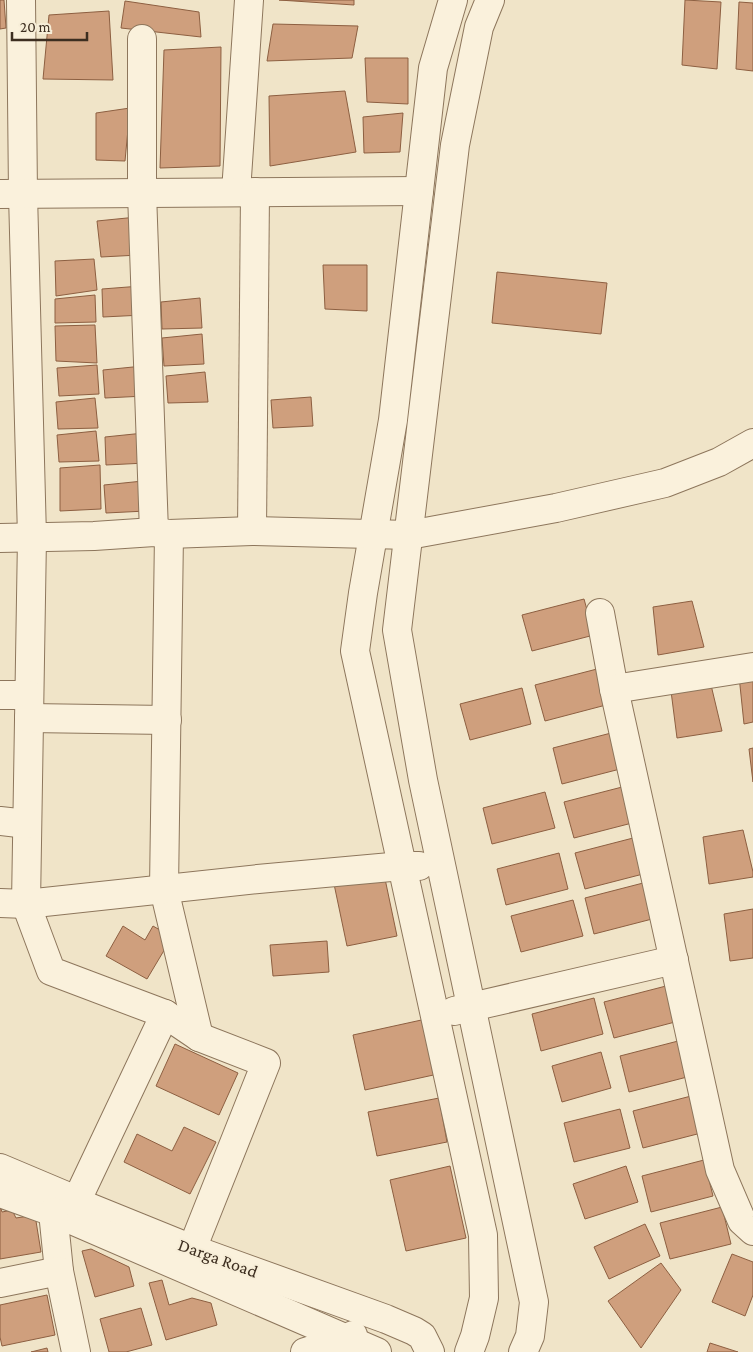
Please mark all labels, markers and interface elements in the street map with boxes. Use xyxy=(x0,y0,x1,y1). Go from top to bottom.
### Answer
scale bar xyxy=(12,10,88,42)
text: 20 m xyxy=(20,19,51,35)
street label: Darga Road xyxy=(175,1234,261,1282)

